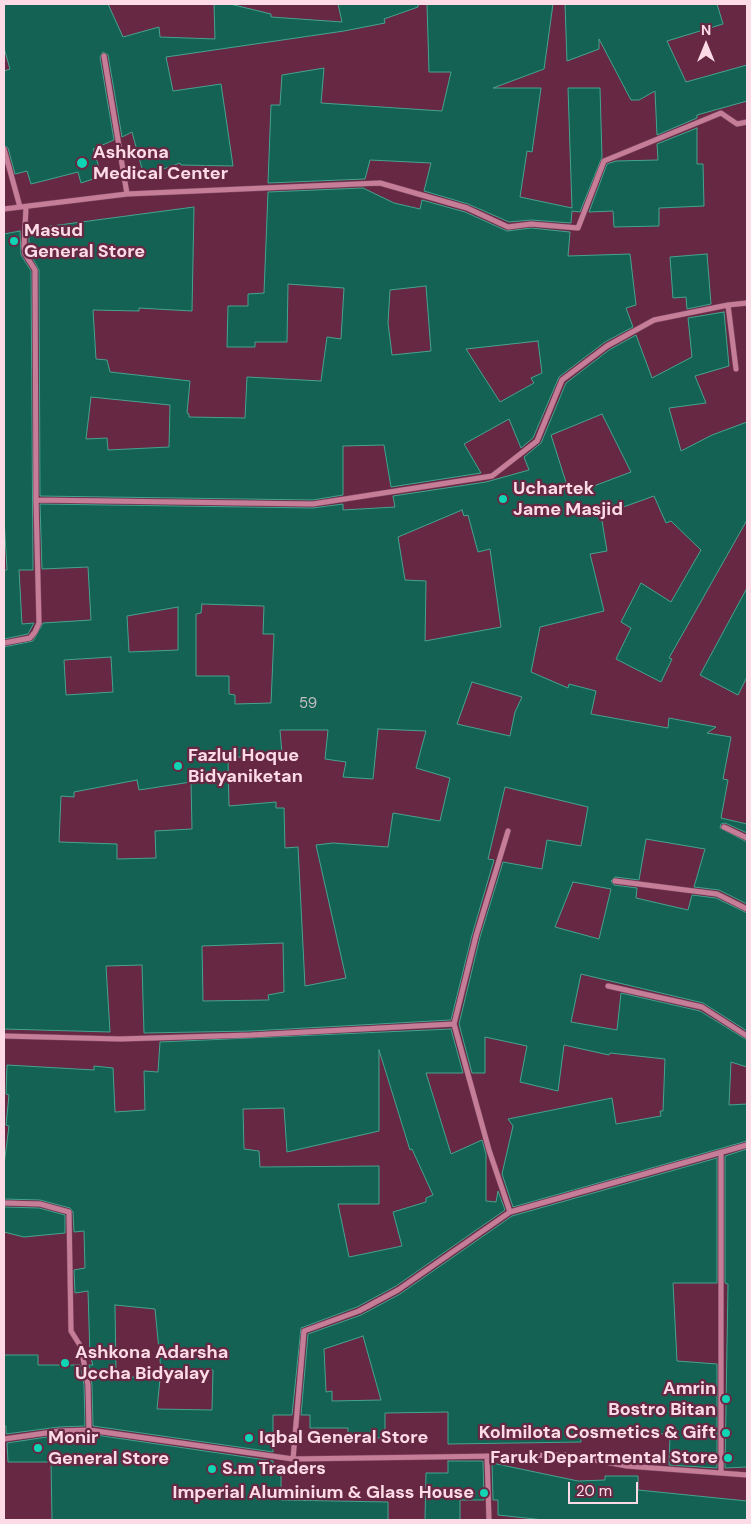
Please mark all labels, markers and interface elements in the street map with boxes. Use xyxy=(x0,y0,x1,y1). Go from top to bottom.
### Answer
north arrow xyxy=(681,20,731,70)
text: N xyxy=(701,21,711,39)
place label: Ashkona Medical Center xyxy=(93,142,228,184)
marker: Ashkona Medical Center xyxy=(75,156,89,170)
place label: Masud General Store xyxy=(24,220,145,262)
marker: Masud General Store xyxy=(8,235,20,247)
place label: Uchartek Jame Masjid xyxy=(513,478,623,520)
marker: Uchartek Jame Masjid xyxy=(497,493,509,505)
house number: 59 xyxy=(299,695,317,713)
place label: Fazlul Hoque Bidyaniketan xyxy=(188,745,303,788)
marker: Fazlul Hoque Bidyaniketan xyxy=(172,760,184,772)
place label: Ashkona Adarsha Uccha Bidyalay xyxy=(75,1342,228,1385)
marker: Ashkona Adarsha Uccha Bidyalay xyxy=(59,1357,71,1369)
place label: Amrin Bostro Bitan xyxy=(608,1378,716,1420)
marker: Amrin Bostro Bitan xyxy=(720,1393,732,1405)
place label: Kolmilota Cosmetics & Gift xyxy=(479,1422,716,1444)
place label: Monir General Store xyxy=(48,1427,169,1470)
place label: Iqbal General Store xyxy=(259,1427,428,1449)
marker: Kolmilota Cosmetics & Gift xyxy=(720,1427,732,1439)
marker: Iqbal General Store xyxy=(243,1432,255,1444)
marker: Monir General Store xyxy=(32,1442,44,1454)
place label: Faruk Departmental Store xyxy=(490,1447,718,1469)
marker: Faruk Departmental Store xyxy=(722,1452,734,1464)
place label: S.m Traders xyxy=(222,1458,326,1480)
marker: S.m Traders xyxy=(206,1463,218,1475)
scale bar xyxy=(571,1472,641,1504)
text: 20 m xyxy=(576,1481,612,1501)
place label: Imperial Aluminium & Glass House xyxy=(172,1482,474,1504)
marker: Imperial Aluminium & Glass House xyxy=(478,1487,490,1499)

